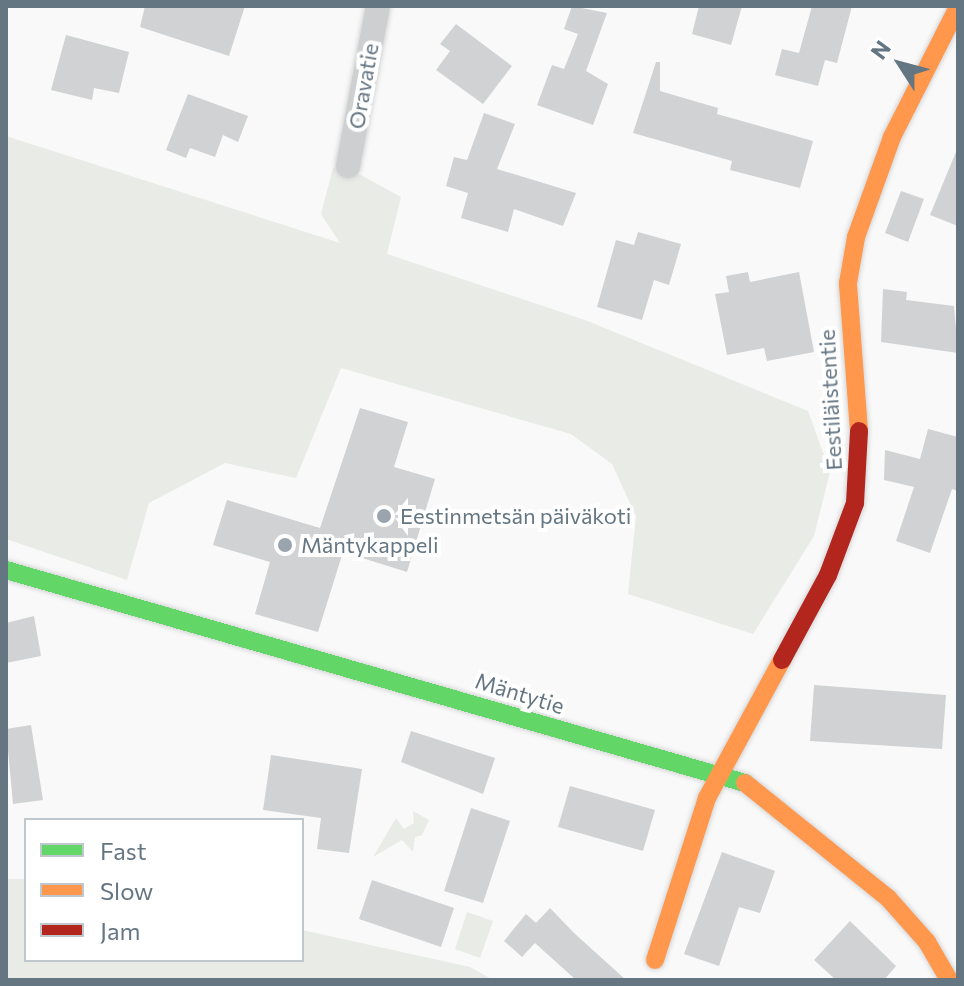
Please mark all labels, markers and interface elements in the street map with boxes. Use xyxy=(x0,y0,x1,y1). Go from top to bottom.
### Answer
north arrow xyxy=(860,24,940,104)
text: N xyxy=(864,35,896,64)
street label: Oravatie xyxy=(342,41,384,131)
street label: Eestiläistentie xyxy=(813,329,847,471)
place label: Eestinmetsän päiväkoti xyxy=(400,503,631,529)
marker: Eestinmetsän päiväkoti xyxy=(375,507,393,525)
place label: Mäntykappeli xyxy=(301,532,439,558)
marker: Mäntykappeli xyxy=(276,536,294,554)
street label: Mäntytie xyxy=(472,667,568,719)
legend xyxy=(24,818,304,962)
text: Fast xyxy=(100,836,147,865)
text: Slow xyxy=(100,876,153,905)
text: Jam xyxy=(100,916,140,945)

